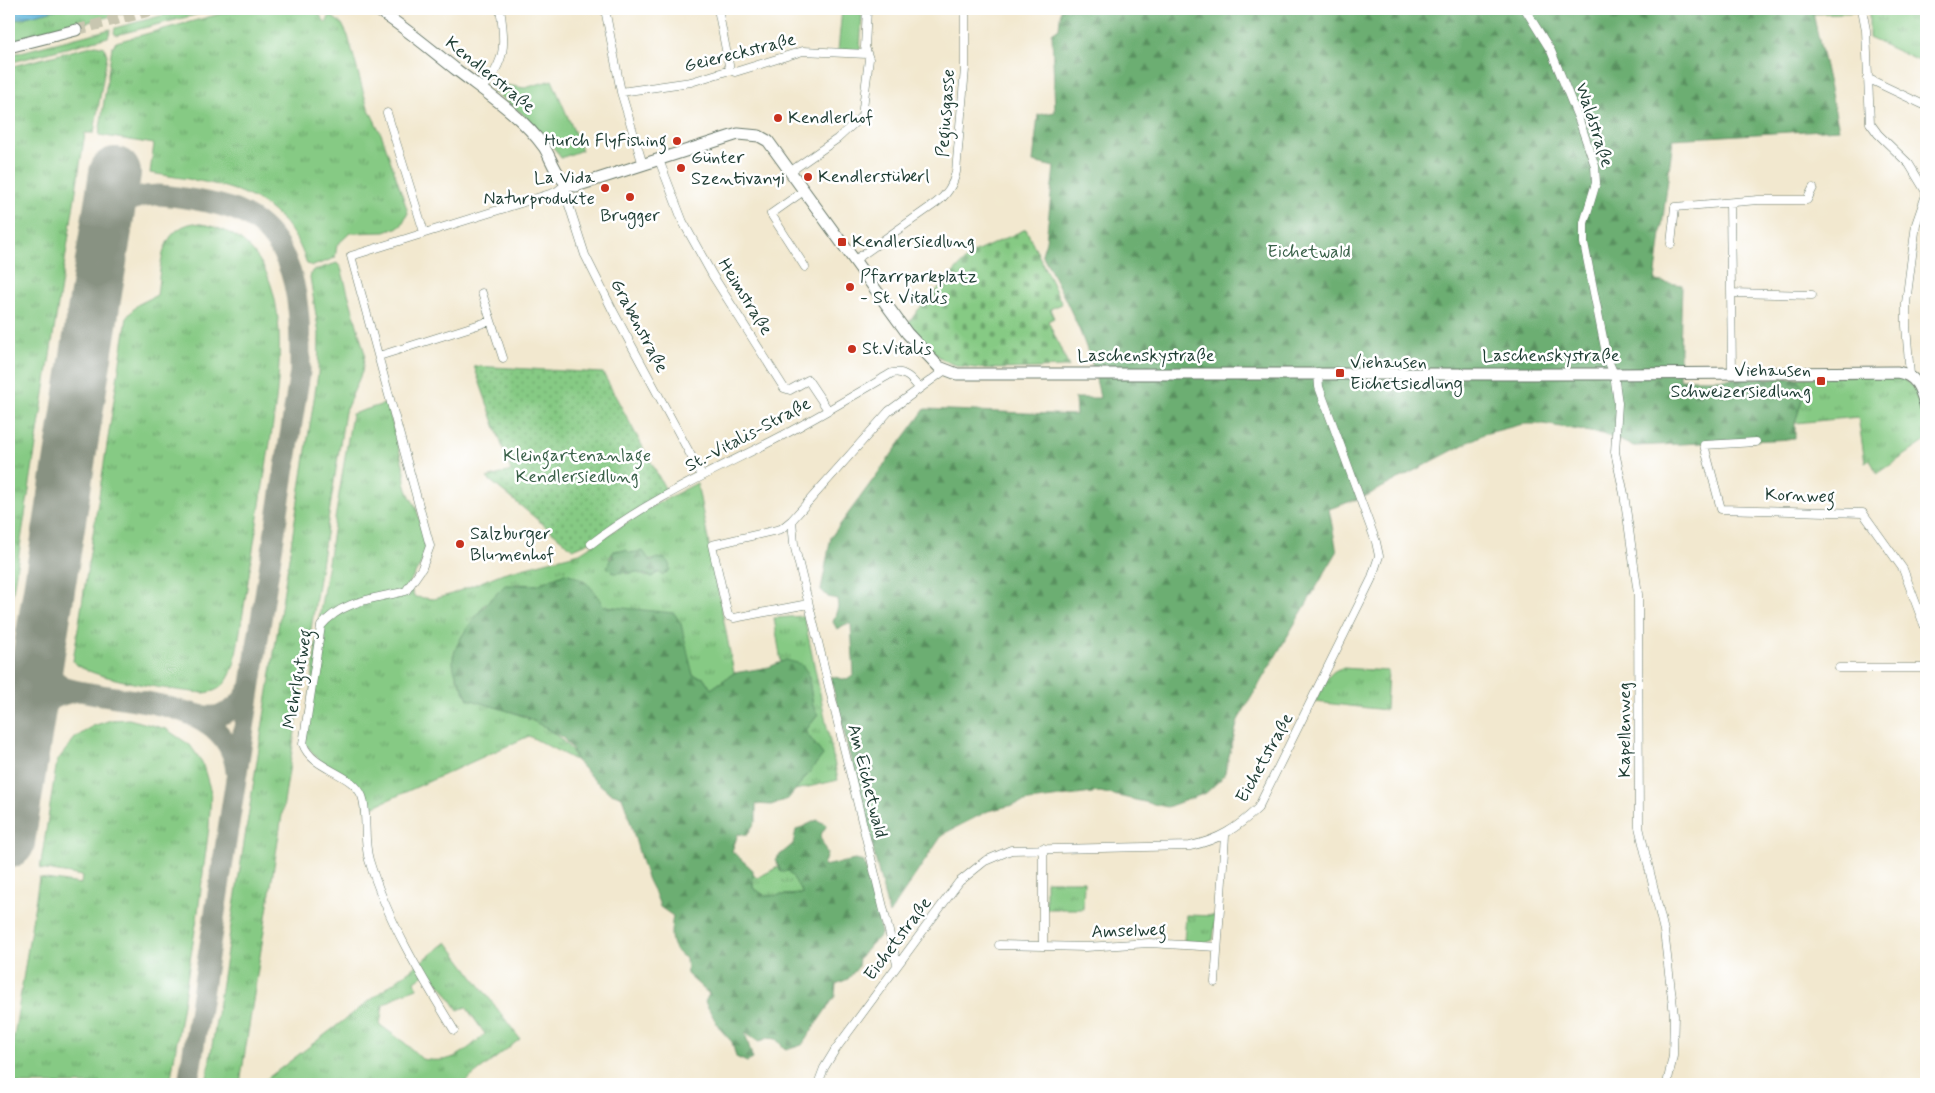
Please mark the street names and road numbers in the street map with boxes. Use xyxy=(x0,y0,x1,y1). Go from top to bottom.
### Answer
street label: Geiereckstraße xyxy=(682,28,798,78)
street label: Kendlerstraße xyxy=(440,31,540,119)
street label: Pegiusgasse xyxy=(931,68,963,158)
street label: Waldstraße xyxy=(1569,80,1619,170)
street label: Heimstraße xyxy=(712,254,778,340)
street label: Grabenstraße xyxy=(604,275,674,377)
street label: Laschenskystraße xyxy=(1077,344,1215,368)
street label: Laschenskystraße xyxy=(1482,344,1620,368)
street label: St.-Vitalis-Straße xyxy=(681,392,815,478)
street label: Kornweg xyxy=(1764,483,1836,511)
street label: Mehrlgutweg xyxy=(277,627,321,731)
street label: Kapellenweg xyxy=(1613,682,1637,778)
street label: Eichetstraße xyxy=(1230,709,1300,807)
street label: Am Eichetwald xyxy=(841,722,893,840)
street label: Eichetstraße xyxy=(859,892,937,986)
street label: Amselweg xyxy=(1091,918,1167,946)

